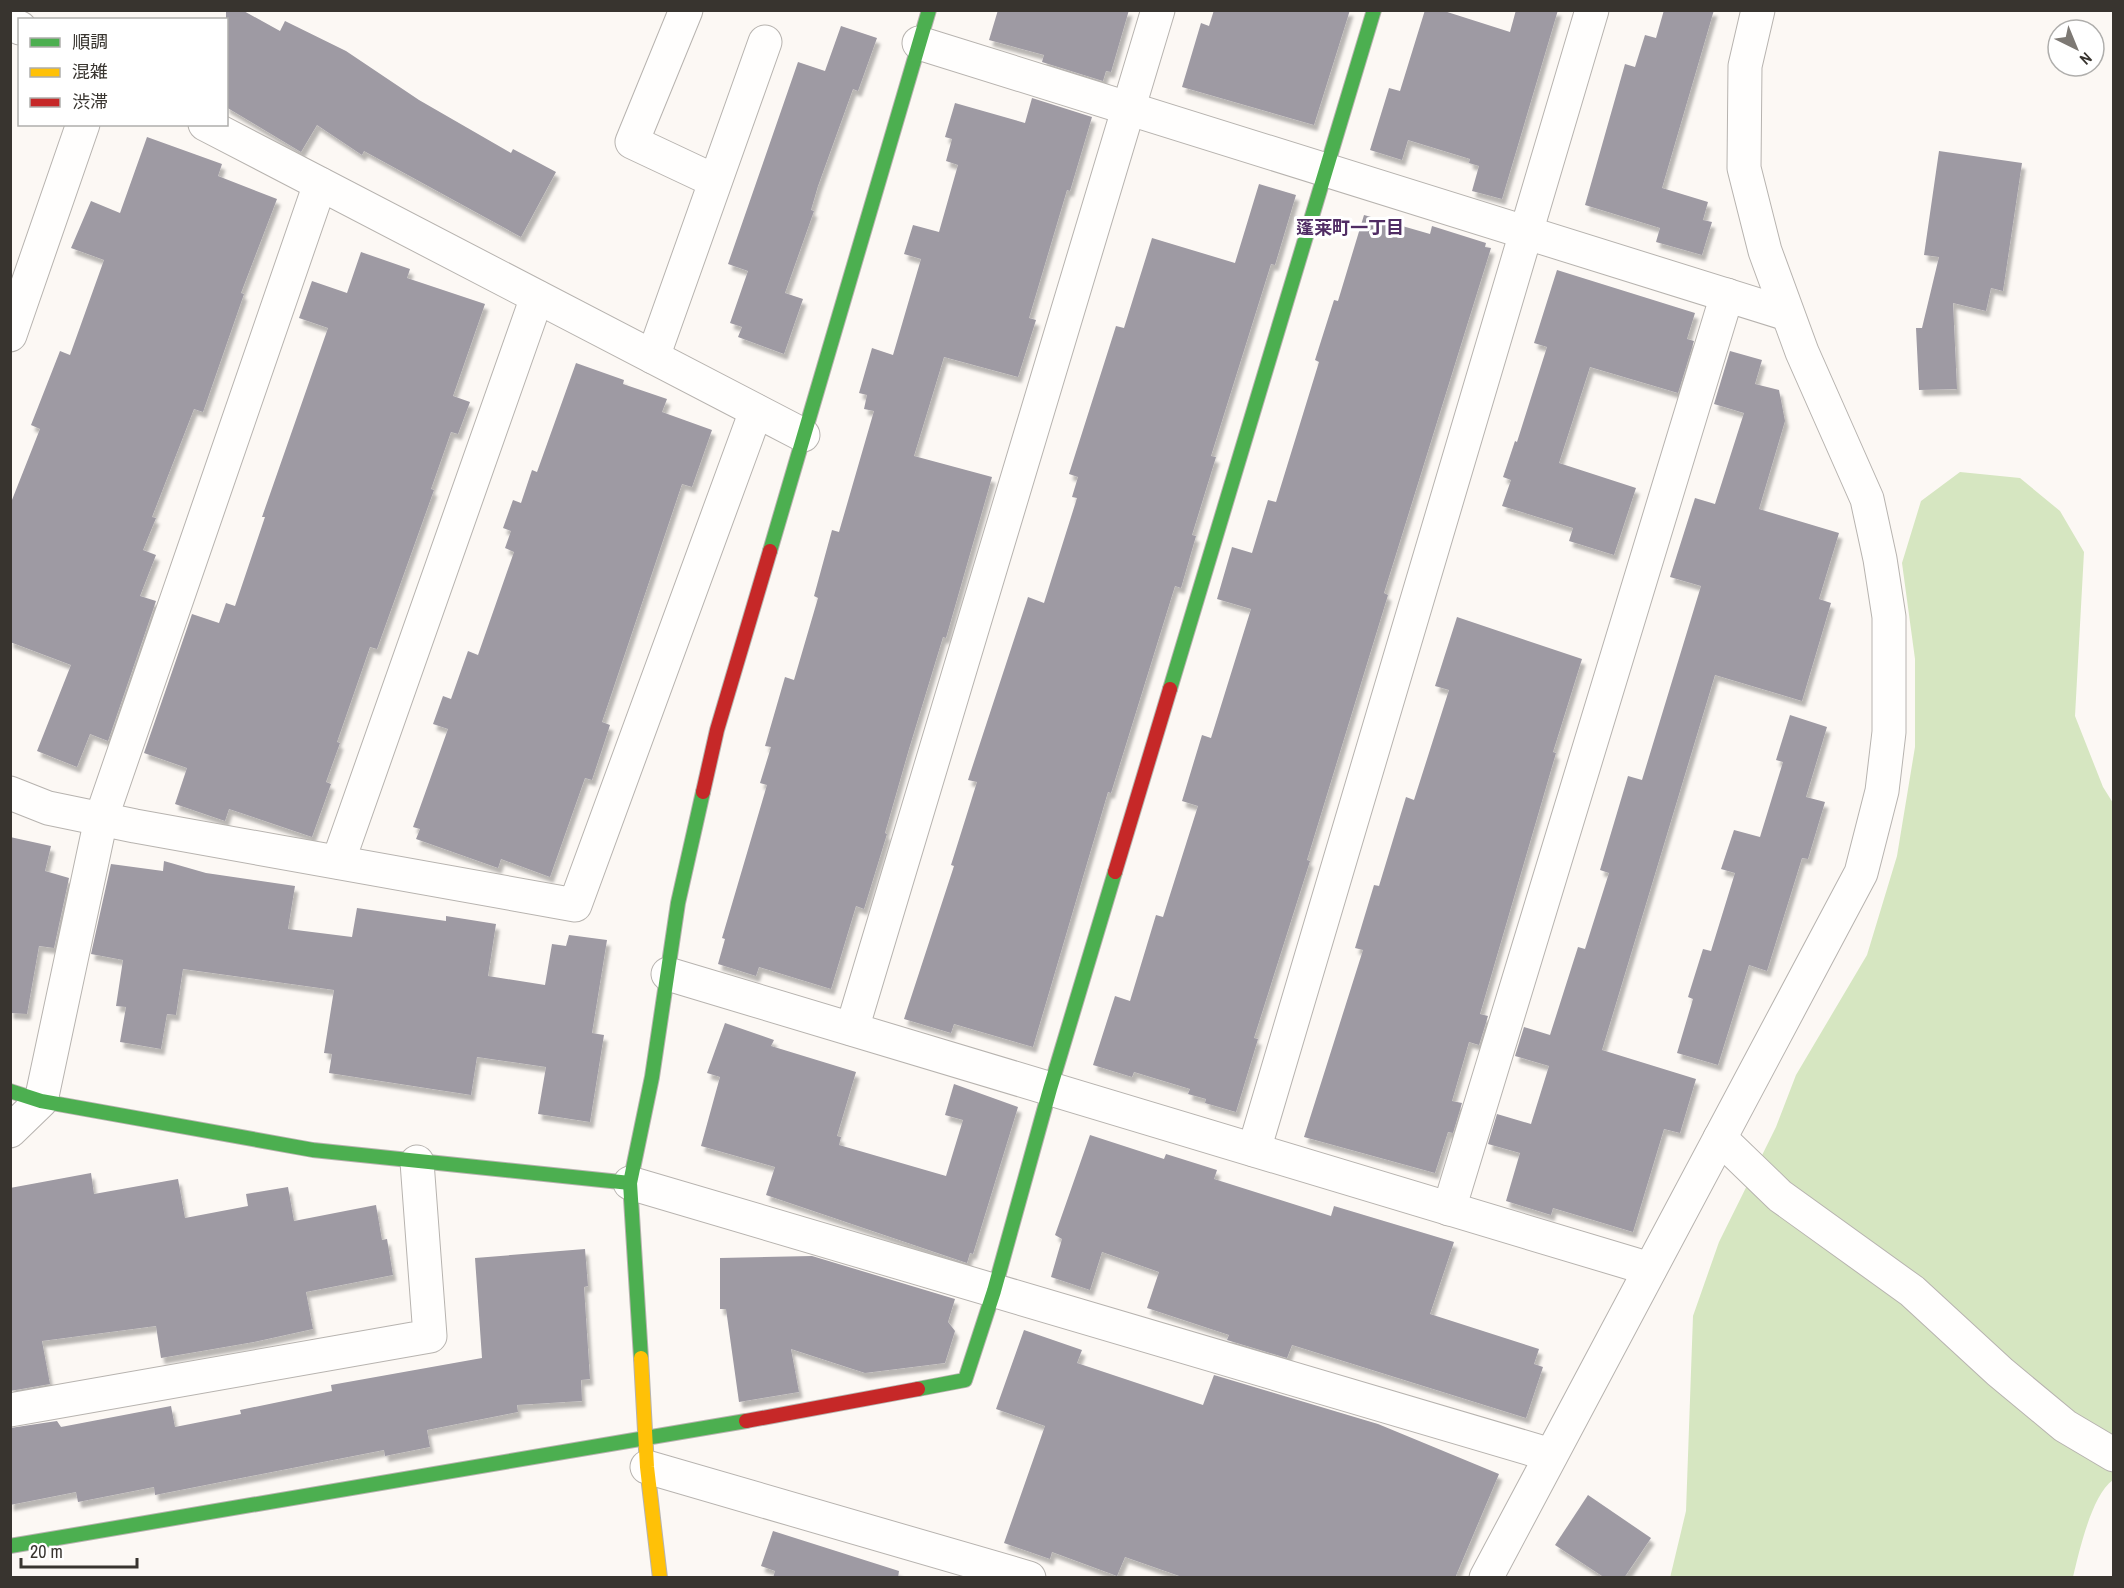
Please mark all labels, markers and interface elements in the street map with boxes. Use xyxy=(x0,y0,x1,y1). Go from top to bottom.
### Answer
legend xyxy=(18,18,228,126)
north arrow xyxy=(2046,18,2106,78)
text: 順調 xyxy=(72,29,108,54)
text: N xyxy=(2075,48,2097,70)
text: 混雑 xyxy=(72,59,108,84)
text: 渋滞 xyxy=(72,89,108,114)
district label: 蓬莱町一丁目 xyxy=(1296,215,1404,240)
scale bar xyxy=(21,1531,136,1569)
text: 20 m xyxy=(30,1539,63,1564)

